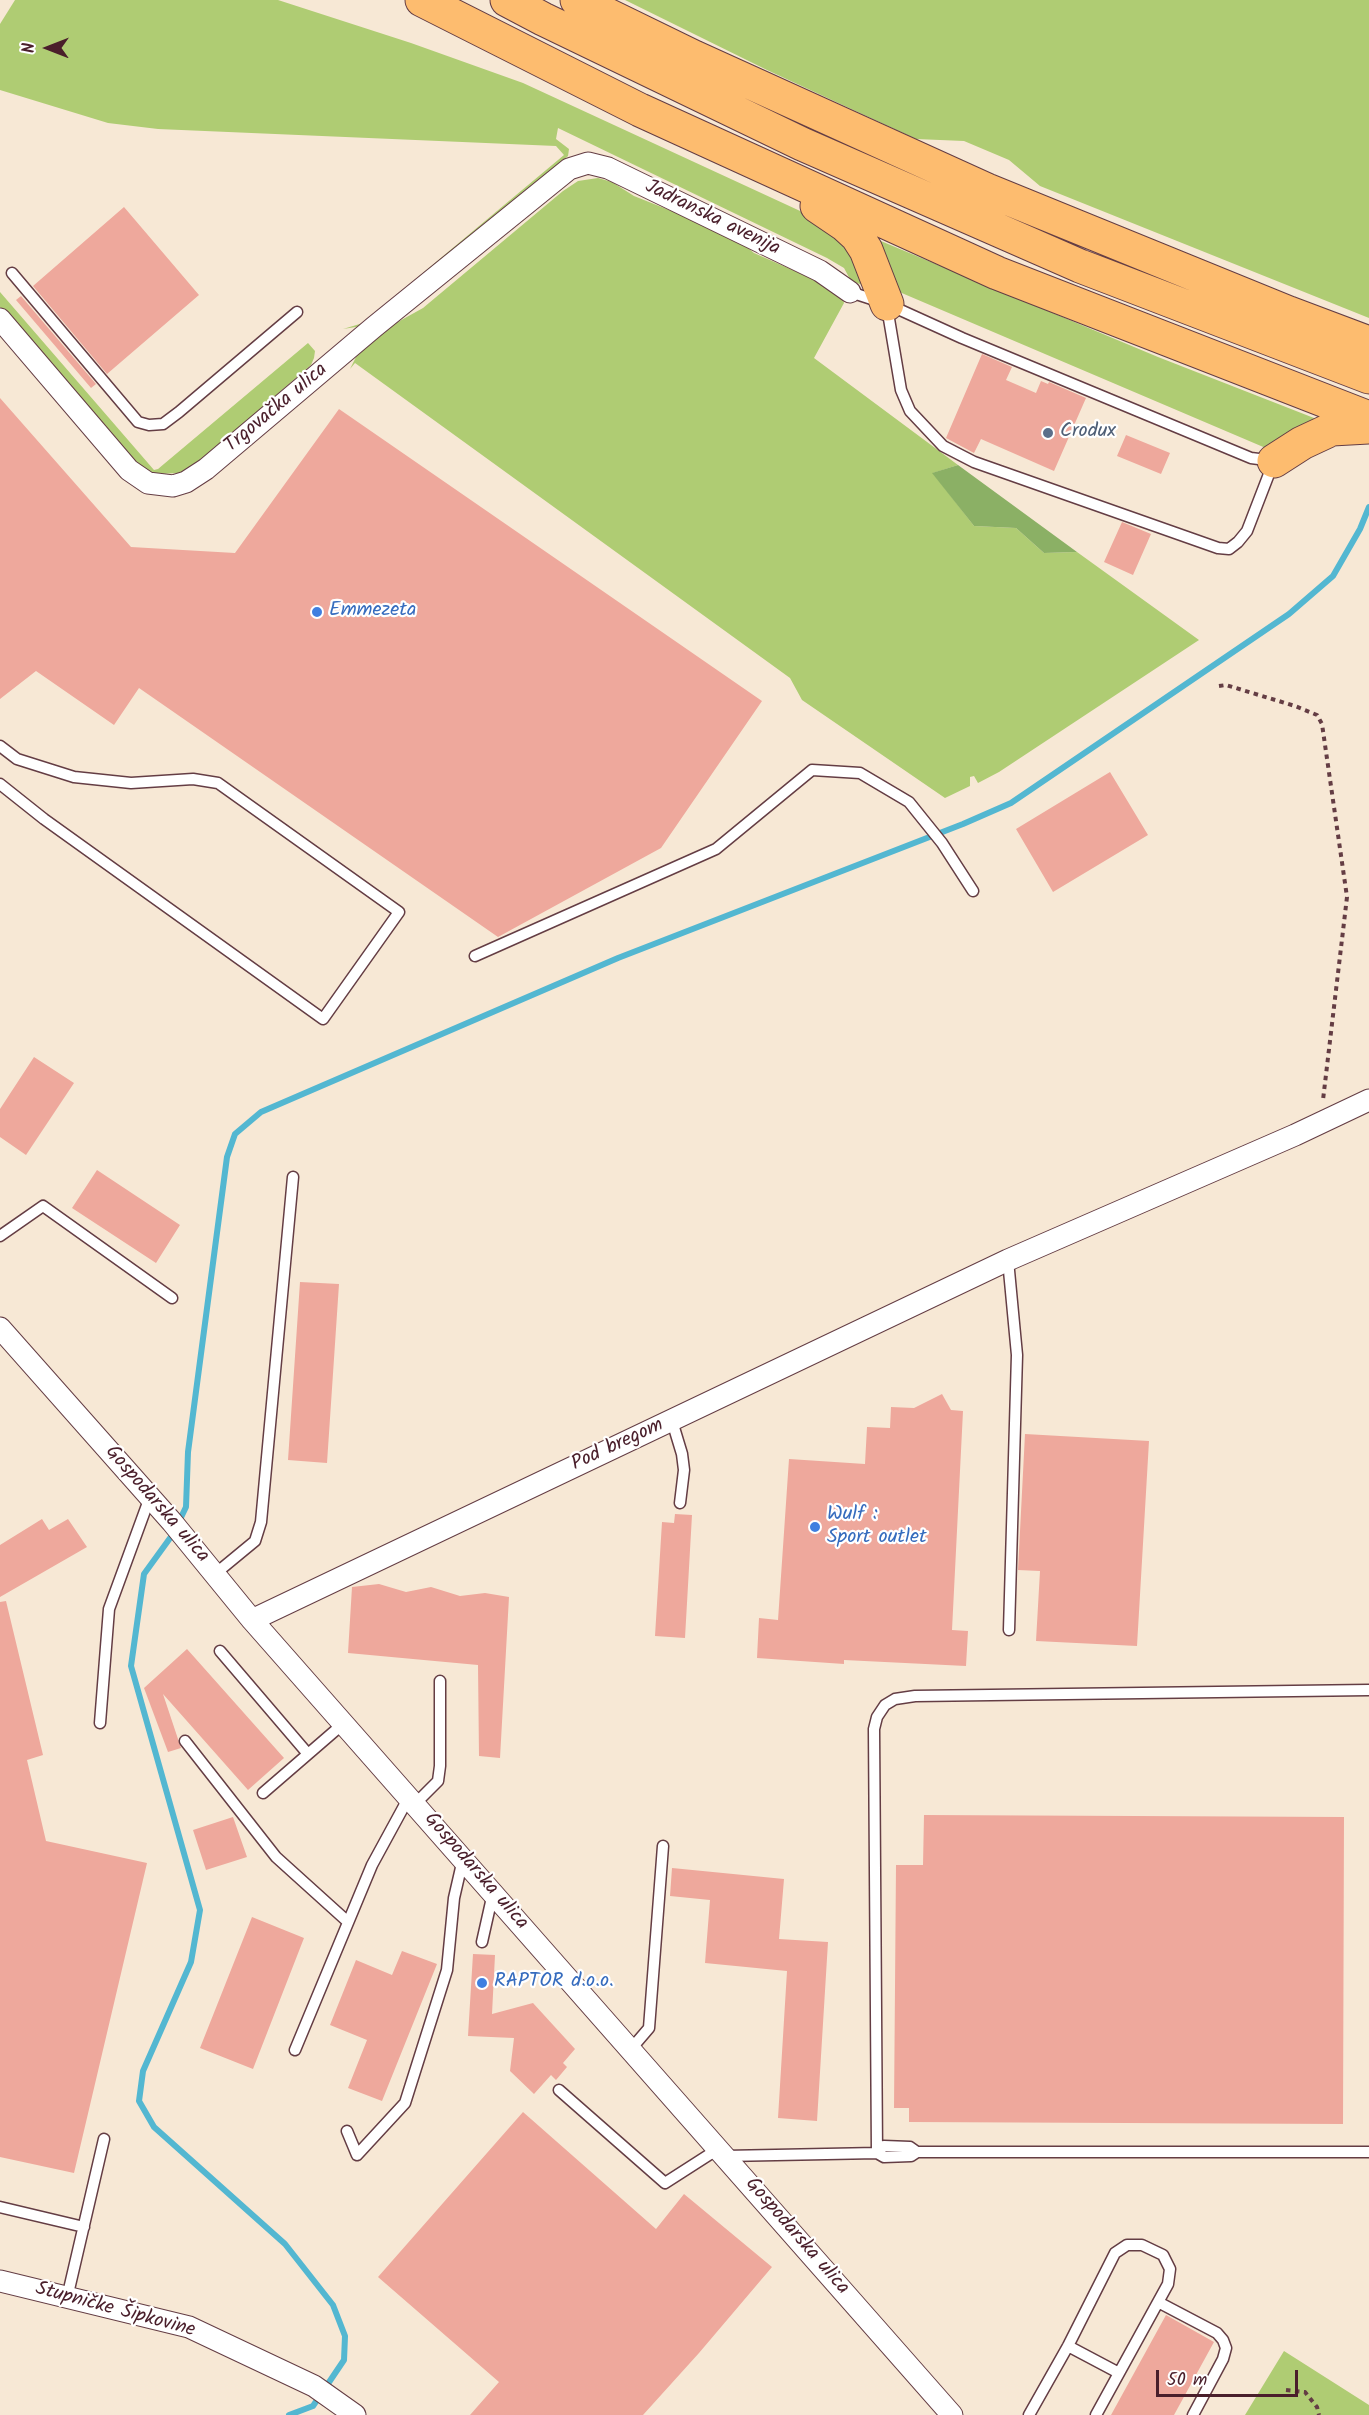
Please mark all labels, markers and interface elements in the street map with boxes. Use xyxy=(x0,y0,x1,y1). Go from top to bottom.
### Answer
north arrow xyxy=(18,18,78,78)
text: N xyxy=(17,43,42,53)
street label: Jadranska avenija xyxy=(641,176,783,262)
street label: Trgovačka ulica xyxy=(221,359,333,459)
place label: Crodux xyxy=(1060,421,1116,445)
marker: Crodux xyxy=(1041,426,1055,440)
place label: Emmezeta xyxy=(329,600,416,624)
marker: Emmezeta xyxy=(310,605,324,619)
street label: Pod bregom xyxy=(568,1414,668,1478)
street label: Gospodarska ulica xyxy=(99,1442,213,1568)
place label: Wulf : Sport outlet xyxy=(827,1504,927,1551)
marker: Wulf : Sport outlet xyxy=(808,1520,822,1534)
street label: Gospodarska ulica xyxy=(418,1809,532,1935)
place label: RAPTOR d.o.o. xyxy=(494,1971,614,1995)
marker: RAPTOR d.o.o. xyxy=(475,1976,489,1990)
street label: Gospodarska ulica xyxy=(739,2174,853,2300)
street label: Stupničke Šipkovine xyxy=(32,2278,198,2344)
scale bar xyxy=(1159,2358,1302,2396)
text: 50 m xyxy=(1167,2366,1207,2395)

